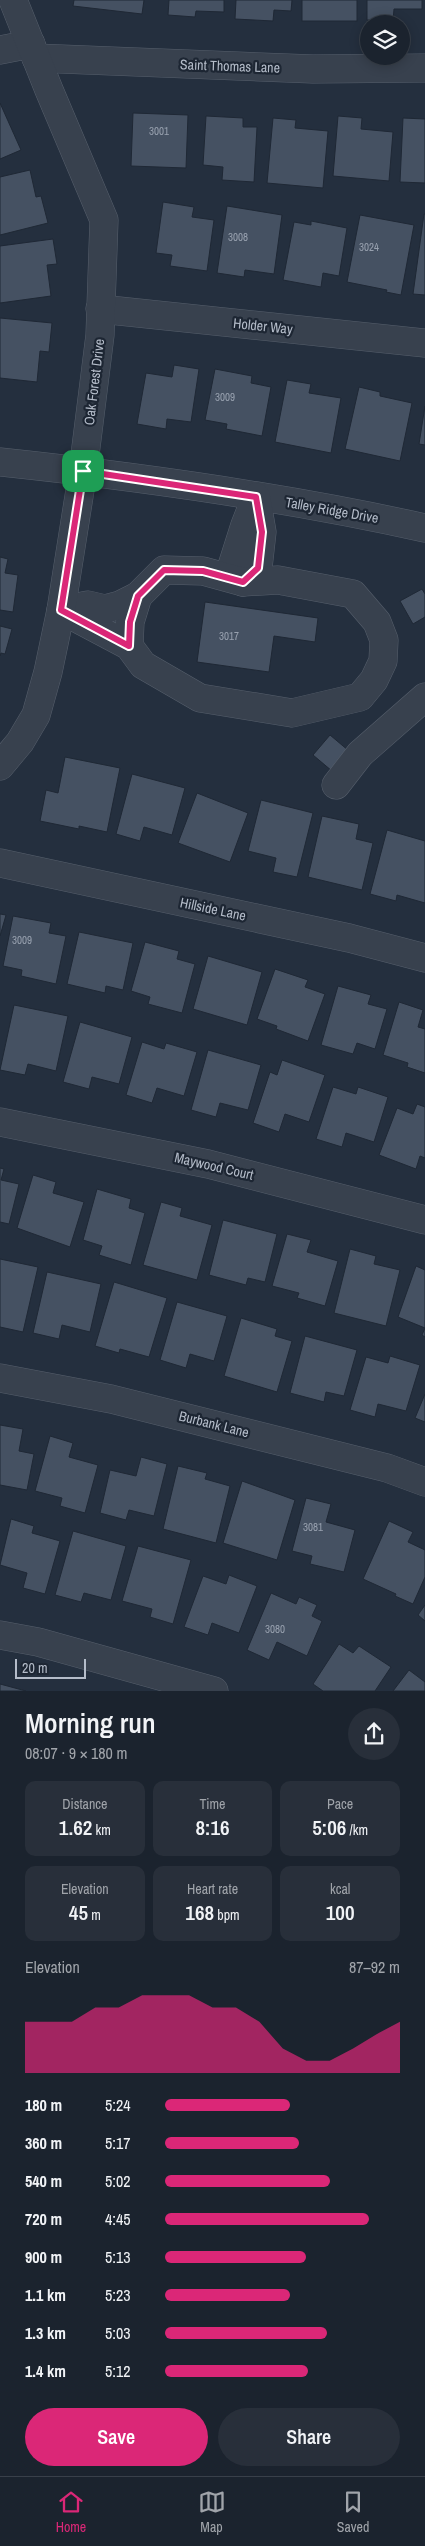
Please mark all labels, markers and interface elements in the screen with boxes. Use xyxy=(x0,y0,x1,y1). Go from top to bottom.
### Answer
map controls xyxy=(360,15,410,65)
button: layers xyxy=(360,15,410,65)
street label: Saint Thomas Lane xyxy=(180,55,280,77)
house number: 3001 xyxy=(149,124,169,138)
house number: 3008 xyxy=(228,230,248,244)
house number: 3024 xyxy=(359,240,379,254)
street label: Holder Way xyxy=(232,314,294,338)
street label: Oak Forest Drive xyxy=(80,338,108,426)
house number: 3009 xyxy=(215,390,235,404)
pin xyxy=(62,450,104,492)
icon: arrive xyxy=(69,457,97,485)
street label: Talley Ridge Drive xyxy=(284,493,380,527)
house number: 3017 xyxy=(219,629,239,643)
street label: Hillside Lane xyxy=(178,893,248,925)
house number: 3009 xyxy=(12,933,32,947)
street label: Maywood Court xyxy=(173,1148,255,1184)
street label: Burbank Lane xyxy=(177,1407,251,1441)
house number: 3081 xyxy=(303,1520,323,1534)
house number: 3080 xyxy=(265,1622,285,1636)
scale bar xyxy=(15,1656,86,1679)
text: 20 m xyxy=(22,1659,48,1677)
text: Morning run xyxy=(25,1704,156,1742)
button: share xyxy=(348,1708,400,1760)
text: 08:07 · 9 × 180 m xyxy=(25,1742,128,1764)
text: Distance xyxy=(62,1795,107,1813)
text: Time xyxy=(200,1795,225,1813)
text: Pace xyxy=(327,1795,353,1813)
text: 1.62 xyxy=(59,1813,92,1842)
text: 8:16 xyxy=(195,1813,230,1842)
text: 5:06 xyxy=(312,1813,346,1842)
text: km xyxy=(92,1821,111,1839)
text: /km xyxy=(346,1821,368,1839)
text: Elevation xyxy=(61,1880,109,1898)
text: Heart rate xyxy=(187,1880,238,1898)
text: kcal xyxy=(330,1880,350,1898)
text: 45 xyxy=(69,1898,88,1927)
text: 168 xyxy=(185,1898,214,1927)
text: 100 xyxy=(326,1898,355,1927)
text: m xyxy=(88,1906,101,1924)
text: bpm xyxy=(214,1906,240,1924)
text: Elevation xyxy=(25,1956,80,1978)
text: 87–92 m xyxy=(349,1956,400,1978)
text: 180 m xyxy=(25,2094,62,2116)
text: 5:24 xyxy=(105,2094,131,2116)
text: 360 m xyxy=(25,2132,62,2154)
text: 5:17 xyxy=(105,2132,131,2154)
text: 540 m xyxy=(25,2170,62,2192)
text: 5:02 xyxy=(105,2170,131,2192)
text: 720 m xyxy=(25,2208,62,2230)
text: 4:45 xyxy=(105,2208,131,2230)
text: 900 m xyxy=(25,2246,62,2268)
text: 5:13 xyxy=(105,2246,131,2268)
text: 1.1 km xyxy=(25,2284,66,2306)
text: 5:23 xyxy=(105,2284,131,2306)
text: 1.3 km xyxy=(25,2322,66,2344)
text: 5:03 xyxy=(105,2322,131,2344)
text: 1.4 km xyxy=(25,2360,66,2382)
text: 5:12 xyxy=(105,2360,131,2382)
button: Save xyxy=(25,2408,208,2466)
button: Share xyxy=(218,2408,400,2466)
tab: Home xyxy=(56,2488,86,2536)
tab: Map xyxy=(198,2488,226,2536)
tab: Saved xyxy=(337,2488,369,2536)

